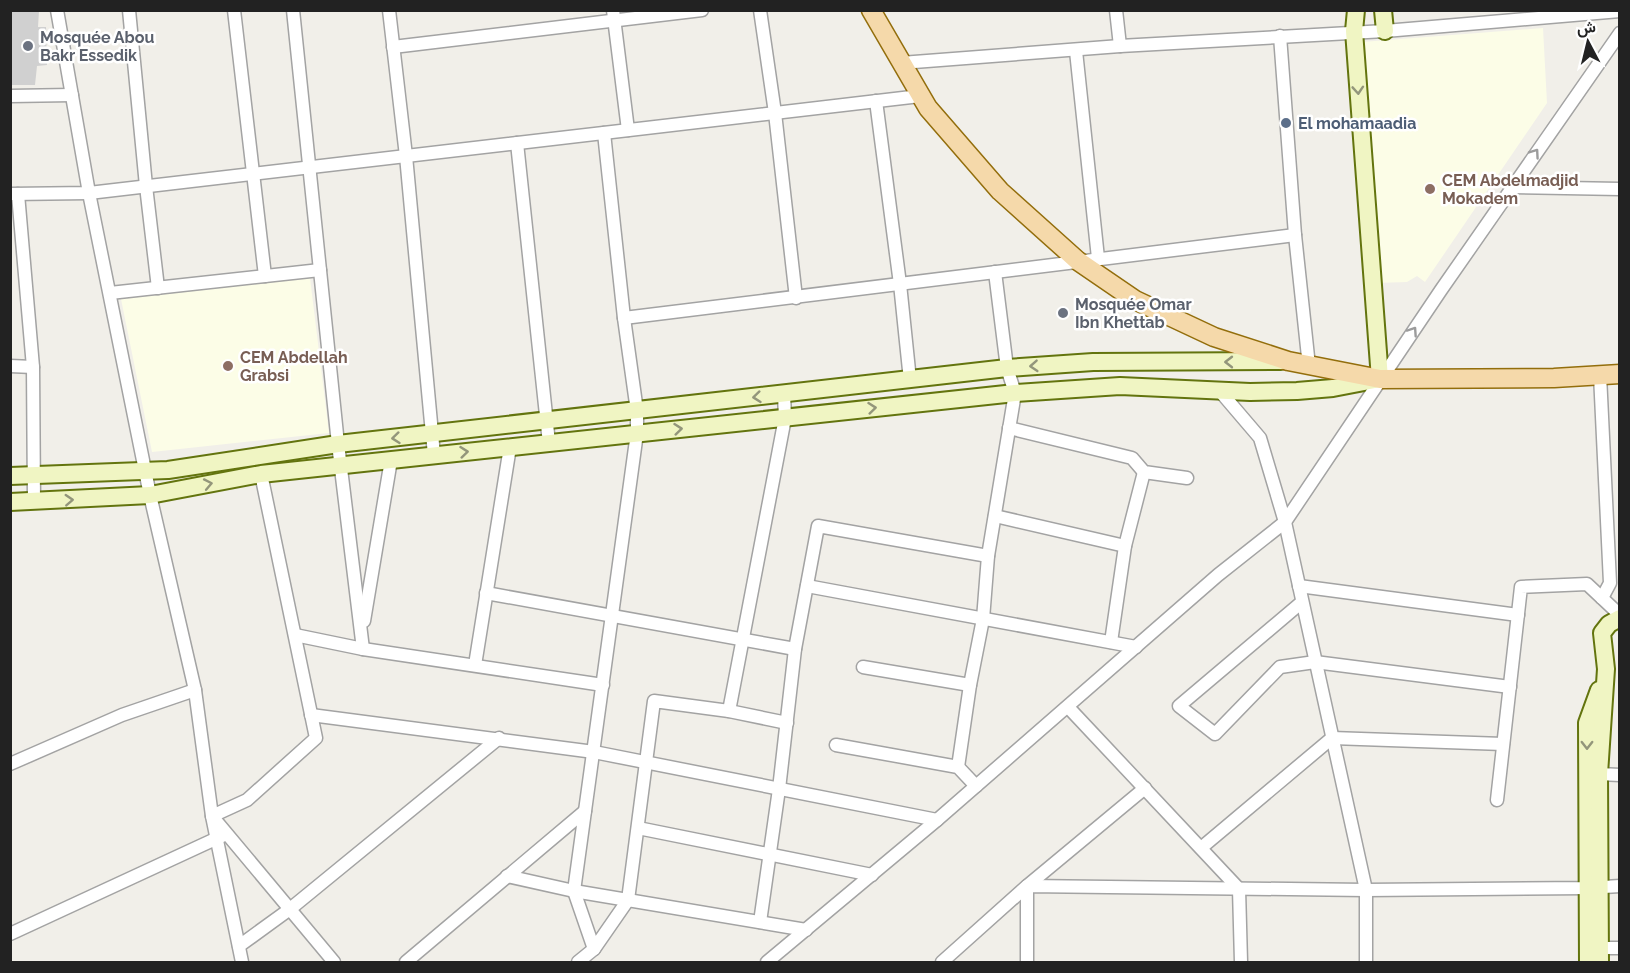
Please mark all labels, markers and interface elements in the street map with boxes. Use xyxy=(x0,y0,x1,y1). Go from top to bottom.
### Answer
north arrow xyxy=(1558,12,1618,72)
text: ش xyxy=(1576,17,1597,38)
place label: Mosquée Abou Bakr Essedik xyxy=(40,28,154,65)
marker: Mosquée Abou Bakr Essedik xyxy=(21,39,35,53)
one-way arrow xyxy=(1351,85,1364,94)
place label: El mohamaadia xyxy=(1298,114,1416,133)
marker: El mohamaadia xyxy=(1279,116,1293,130)
one-way arrow xyxy=(1528,149,1539,160)
place label: CEM Abdelmadjid Mokadem xyxy=(1442,171,1579,208)
marker: CEM Abdelmadjid Mokadem xyxy=(1423,182,1437,196)
place label: Mosquée Omar Ibn Khettab xyxy=(1075,295,1192,332)
marker: Mosquée Omar Ibn Khettab xyxy=(1056,306,1070,320)
one-way arrow xyxy=(1406,327,1417,338)
place label: CEM Abdellah Grabsi xyxy=(240,348,348,385)
one-way arrow xyxy=(1225,356,1234,368)
marker: CEM Abdellah Grabsi xyxy=(221,359,235,373)
one-way arrow xyxy=(1030,359,1039,372)
one-way arrow xyxy=(753,390,762,403)
one-way arrow xyxy=(868,402,877,415)
one-way arrow xyxy=(674,423,683,436)
one-way arrow xyxy=(392,431,401,443)
one-way arrow xyxy=(459,446,468,459)
one-way arrow xyxy=(203,478,213,491)
one-way arrow xyxy=(64,493,73,506)
one-way arrow xyxy=(1581,741,1593,750)

